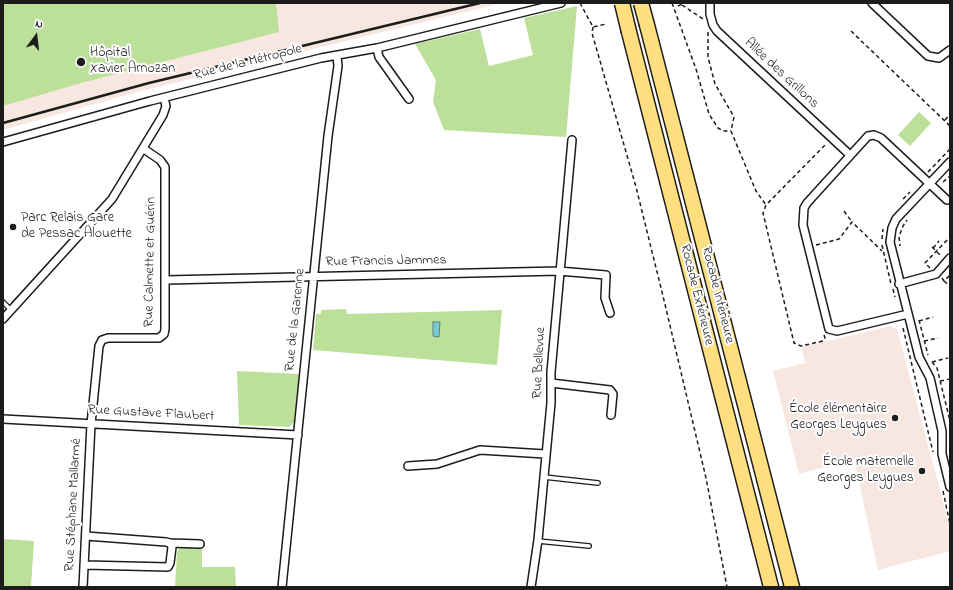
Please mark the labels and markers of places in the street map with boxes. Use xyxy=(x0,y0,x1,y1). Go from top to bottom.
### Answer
place label: Hôpital Xavier Arnozan xyxy=(90,46,175,78)
marker: Hôpital Xavier Arnozan xyxy=(75,56,87,68)
place label: Parc Relais Gare de Pessac Alouette xyxy=(21,211,132,244)
marker: Parc Relais Gare de Pessac Alouette xyxy=(8,222,18,232)
place label: École élémentaire Georges Leygues xyxy=(789,402,887,434)
marker: École élémentaire Georges Leygues xyxy=(890,413,900,423)
place label: École maternelle Georges Leygues xyxy=(817,455,914,488)
marker: École maternelle Georges Leygues xyxy=(917,466,927,476)

